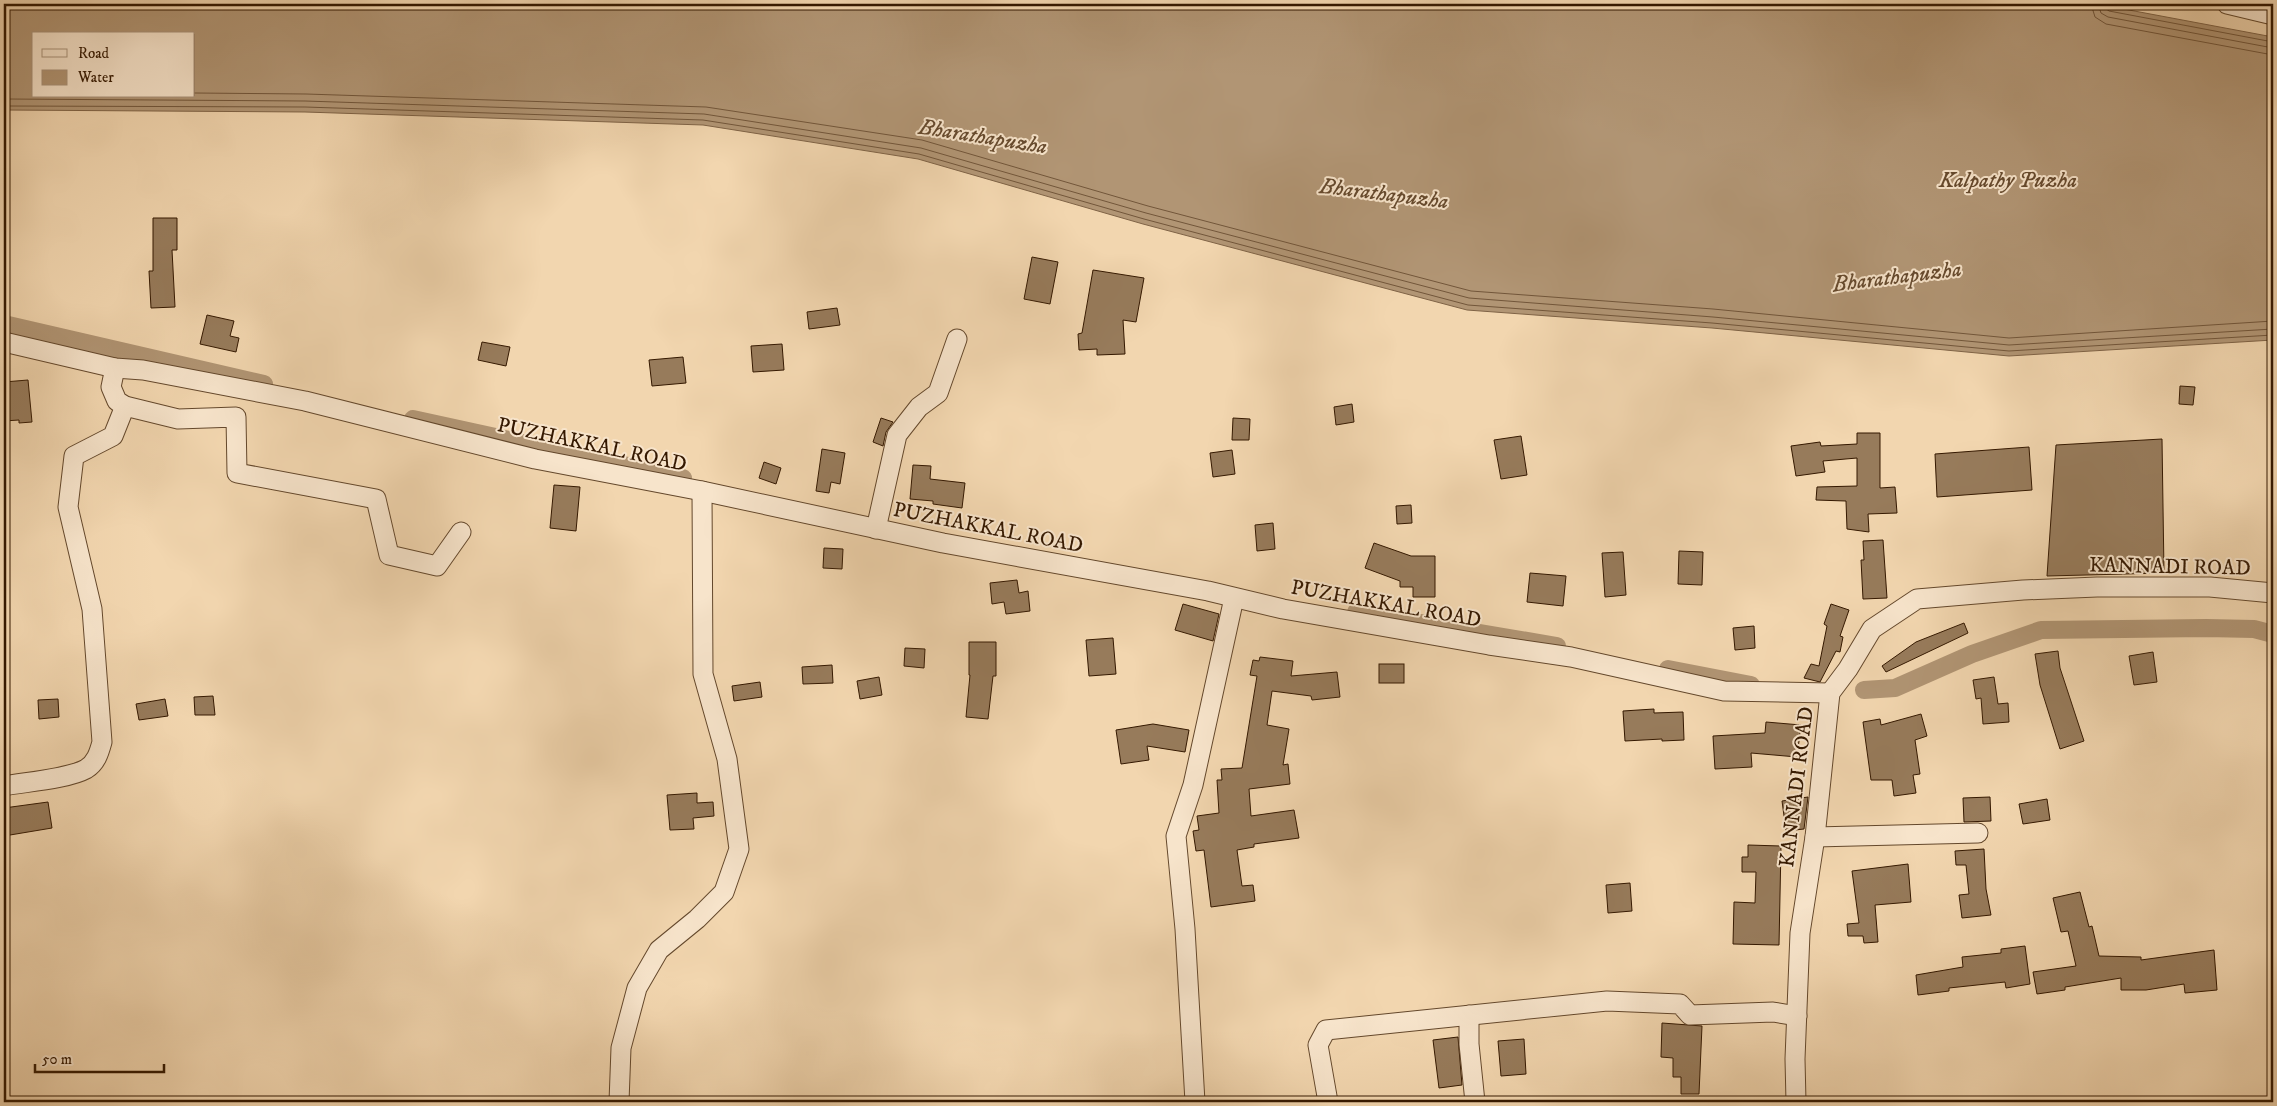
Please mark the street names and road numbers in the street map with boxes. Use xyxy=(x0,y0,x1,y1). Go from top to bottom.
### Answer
street label: PUZHAKKAL ROAD xyxy=(495,412,689,478)
street label: PUZHAKKAL ROAD xyxy=(891,497,1085,559)
street label: KANNADI ROAD xyxy=(2089,553,2251,581)
street label: PUZHAKKAL ROAD xyxy=(1289,574,1483,634)
street label: KANNADI ROAD xyxy=(1774,705,1820,869)

